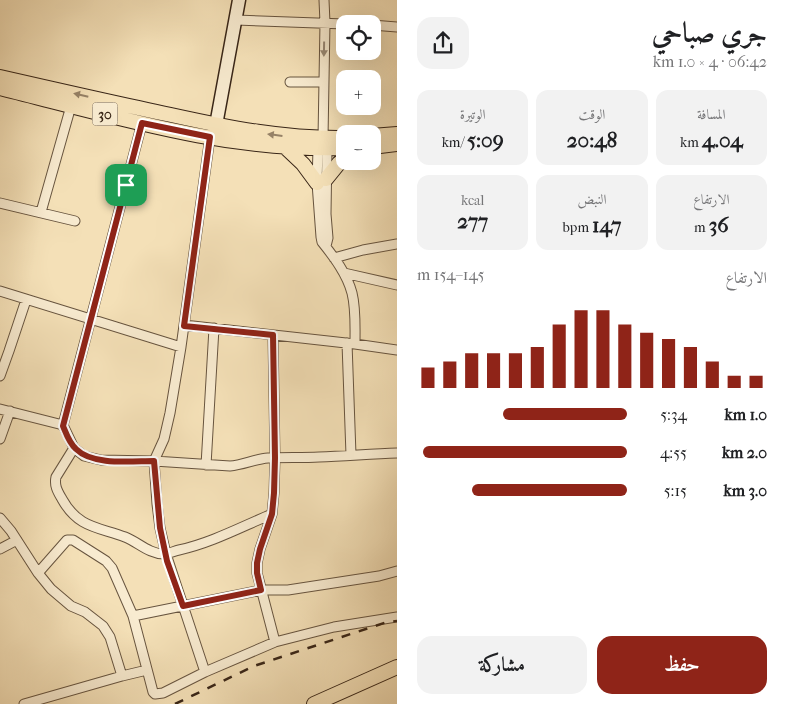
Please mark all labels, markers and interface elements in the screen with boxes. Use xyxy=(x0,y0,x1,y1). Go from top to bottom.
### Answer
map controls xyxy=(336,15,381,170)
button: locate xyxy=(336,15,381,60)
text: جري صباحي xyxy=(652,16,767,49)
button: share xyxy=(417,17,469,69)
one-way arrow xyxy=(320,41,328,57)
text: 06:42 · 4 × 1.0 km xyxy=(653,52,767,71)
button: + xyxy=(336,70,381,115)
one-way arrow xyxy=(74,91,89,99)
road number: 30 xyxy=(92,102,118,126)
text: الوتيرة xyxy=(460,106,486,123)
text: الوقت xyxy=(579,106,605,123)
text: المسافة xyxy=(697,106,726,123)
button: − xyxy=(336,125,381,170)
text: 5:09 xyxy=(467,128,504,152)
text: 20:48 xyxy=(567,128,617,152)
text: 4.04 xyxy=(702,128,743,152)
one-way arrow xyxy=(266,131,282,139)
text: /km xyxy=(442,134,467,151)
text: km xyxy=(680,134,702,151)
pin xyxy=(105,164,147,206)
icon: arrive xyxy=(112,171,140,199)
text: النبض xyxy=(578,191,606,208)
text: الارتفاع xyxy=(693,191,730,208)
text: kcal xyxy=(461,192,484,209)
text: 277 xyxy=(457,209,488,233)
text: 147 xyxy=(592,213,621,237)
text: 36 xyxy=(709,213,729,237)
text: bpm xyxy=(563,219,592,236)
text: m xyxy=(694,219,709,236)
text: 145–154 m xyxy=(417,265,484,284)
text: الارتفاع xyxy=(725,268,767,287)
text: 5:34 xyxy=(660,405,687,424)
text: 1.0 km xyxy=(724,405,767,424)
text: 4:55 xyxy=(660,443,687,462)
text: 2.0 km xyxy=(722,443,767,462)
text: 5:15 xyxy=(664,481,687,500)
text: 3.0 km xyxy=(724,481,767,500)
button: مشاركة xyxy=(417,636,587,694)
button: حفظ xyxy=(597,636,767,694)

